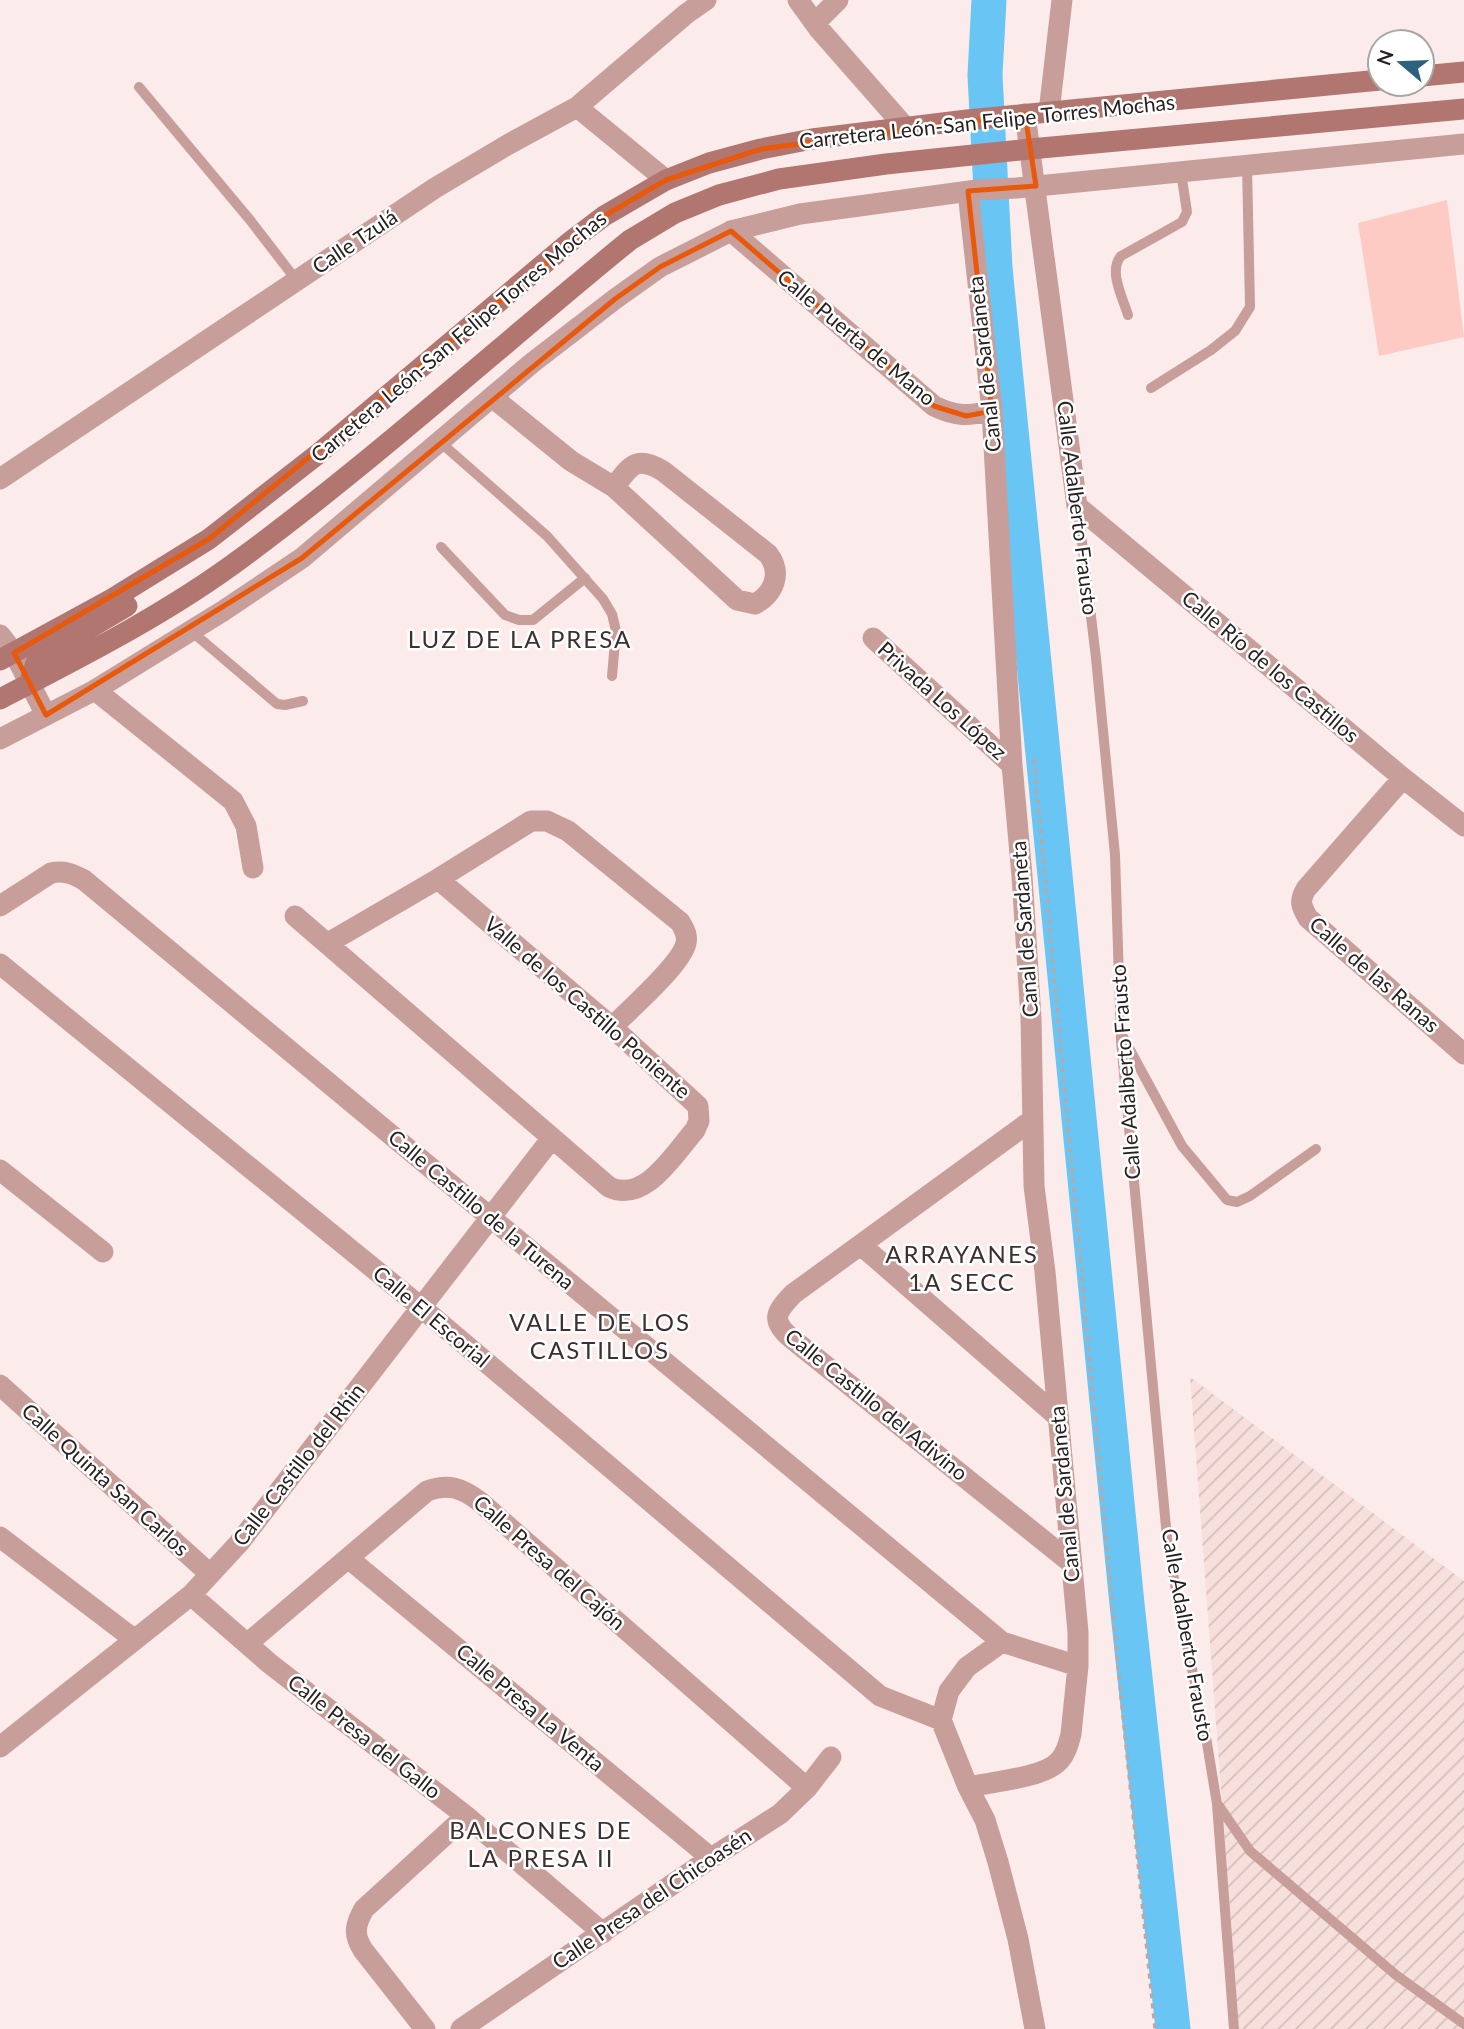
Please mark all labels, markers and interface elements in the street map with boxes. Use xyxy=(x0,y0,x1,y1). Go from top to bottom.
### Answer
north arrow xyxy=(1366,28,1436,98)
text: N xyxy=(1371,47,1398,68)
street label: Carretera León-San Felipe Torres Mochas xyxy=(798,88,1176,153)
street label: Calle Tzulá xyxy=(307,203,401,278)
street label: Carretera León-San Felipe Torres Mochas xyxy=(305,205,611,467)
street label: Calle Puerta de Mano xyxy=(773,263,941,410)
street label: Canal de Sardaneta xyxy=(962,275,1005,453)
street label: Calle Adalberto Frausto xyxy=(1053,399,1104,616)
street label: Calle Río de los Castillos xyxy=(1177,585,1364,747)
district label: LUZ DE LA PRESA xyxy=(408,624,632,653)
street label: Privada Los López xyxy=(874,636,1012,764)
street label: Canal de Sardaneta xyxy=(1005,840,1042,1018)
street label: Valle de los Castillo Poniente xyxy=(480,911,696,1103)
street label: Calle de las Ranas xyxy=(1305,911,1445,1037)
street label: Calle Adalberto Frausto xyxy=(1105,964,1144,1181)
street label: Calle Castillo de la Turena xyxy=(384,1124,580,1294)
district label: ARRAYANES 1A SECC xyxy=(885,1239,1039,1296)
street label: Calle El Escorial xyxy=(369,1260,495,1372)
district label: VALLE DE LOS CASTILLOS xyxy=(509,1307,691,1364)
street label: Calle Castillo del Adivino xyxy=(781,1323,973,1485)
street label: Calle Castillo del Rhin xyxy=(227,1378,369,1550)
street label: Calle Quinta San Carlos xyxy=(17,1397,195,1560)
street label: Canal de Sardaneta xyxy=(1043,1405,1084,1583)
street label: Calle Presa del Cajón xyxy=(469,1489,631,1635)
street label: Calle Adalberto Frausto xyxy=(1157,1526,1220,1743)
street label: Calle Presa La Venta xyxy=(452,1638,610,1776)
street label: Calle Presa del Gallo xyxy=(283,1668,446,1803)
district label: BALCONES DE LA PRESA II xyxy=(449,1815,633,1872)
street label: Calle Presa del Chicoasén xyxy=(547,1822,755,1974)

